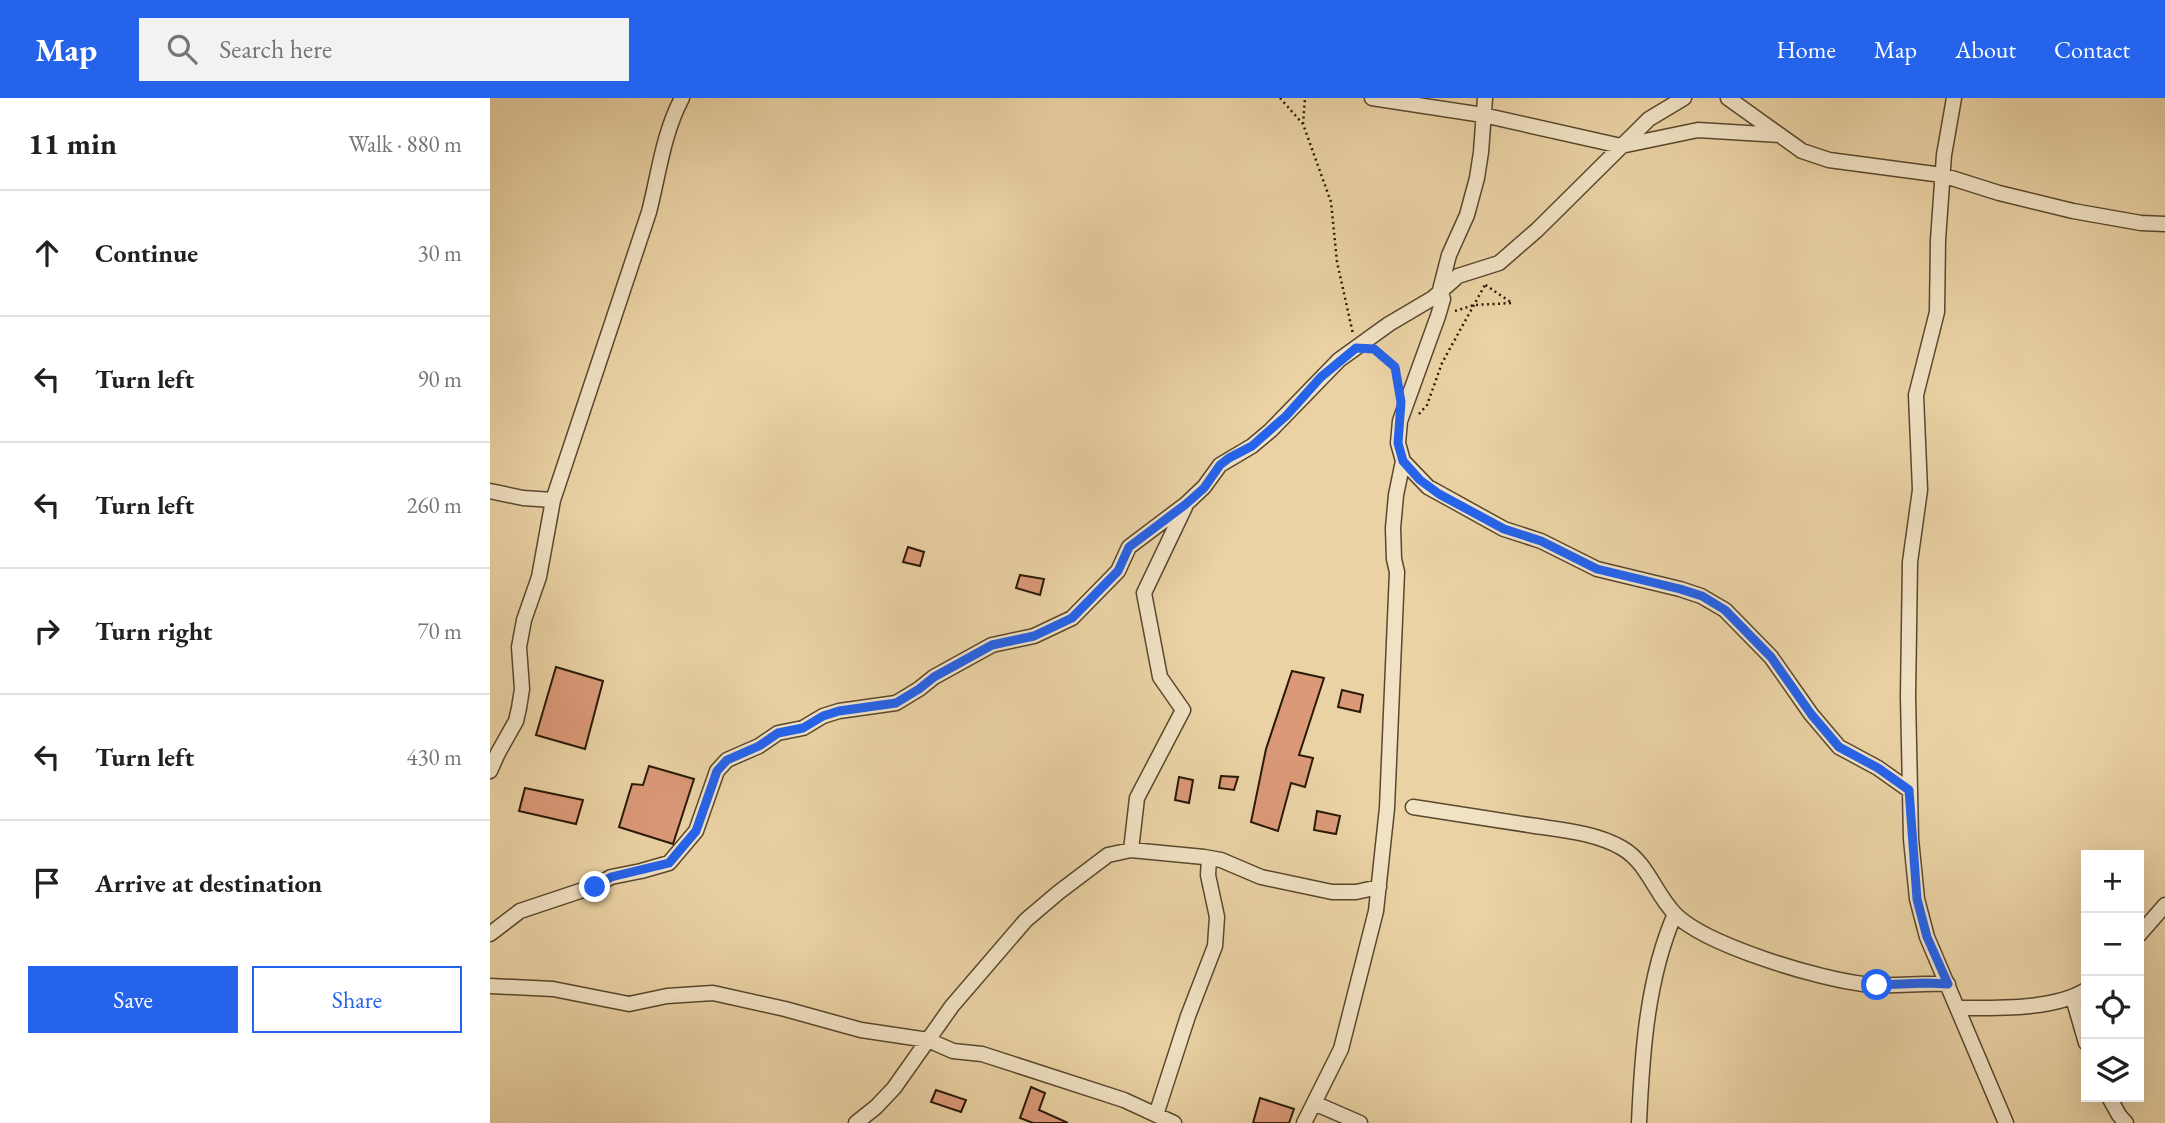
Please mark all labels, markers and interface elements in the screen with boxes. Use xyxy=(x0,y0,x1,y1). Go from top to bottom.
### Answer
search box xyxy=(139,18,629,81)
text: Map xyxy=(35,28,97,71)
icon: search xyxy=(163,30,201,68)
text: Search here xyxy=(219,32,332,66)
text: Home xyxy=(1776,34,1836,65)
text: Map xyxy=(1874,34,1917,65)
text: About xyxy=(1955,34,2016,65)
text: Contact xyxy=(2054,34,2130,65)
text: 11 min xyxy=(28,124,117,163)
text: Walk · 880 m xyxy=(348,129,462,159)
icon: ahead xyxy=(28,234,66,272)
text: Continue xyxy=(95,236,198,270)
text: 30 m xyxy=(417,238,462,268)
icon: left xyxy=(28,360,66,398)
text: Turn left xyxy=(95,362,194,396)
text: 90 m xyxy=(417,364,462,394)
icon: left xyxy=(28,486,66,524)
text: Turn left xyxy=(95,488,194,522)
text: 260 m xyxy=(406,490,462,520)
icon: right xyxy=(28,612,66,650)
text: Turn right xyxy=(95,614,213,648)
text: 70 m xyxy=(417,616,462,646)
icon: left xyxy=(28,738,66,776)
text: Turn left xyxy=(95,740,194,774)
text: 430 m xyxy=(406,742,462,772)
map controls xyxy=(2081,850,2144,1102)
button: + xyxy=(2081,850,2144,913)
icon: arrive xyxy=(28,864,66,902)
text: Arrive at destination xyxy=(95,866,322,900)
route end xyxy=(579,871,610,902)
button: − xyxy=(2081,913,2144,976)
button: Save xyxy=(28,966,238,1033)
button: Share xyxy=(252,966,462,1033)
route start xyxy=(1861,969,1892,1000)
button: locate xyxy=(2081,976,2144,1039)
button: layers xyxy=(2081,1039,2144,1102)

